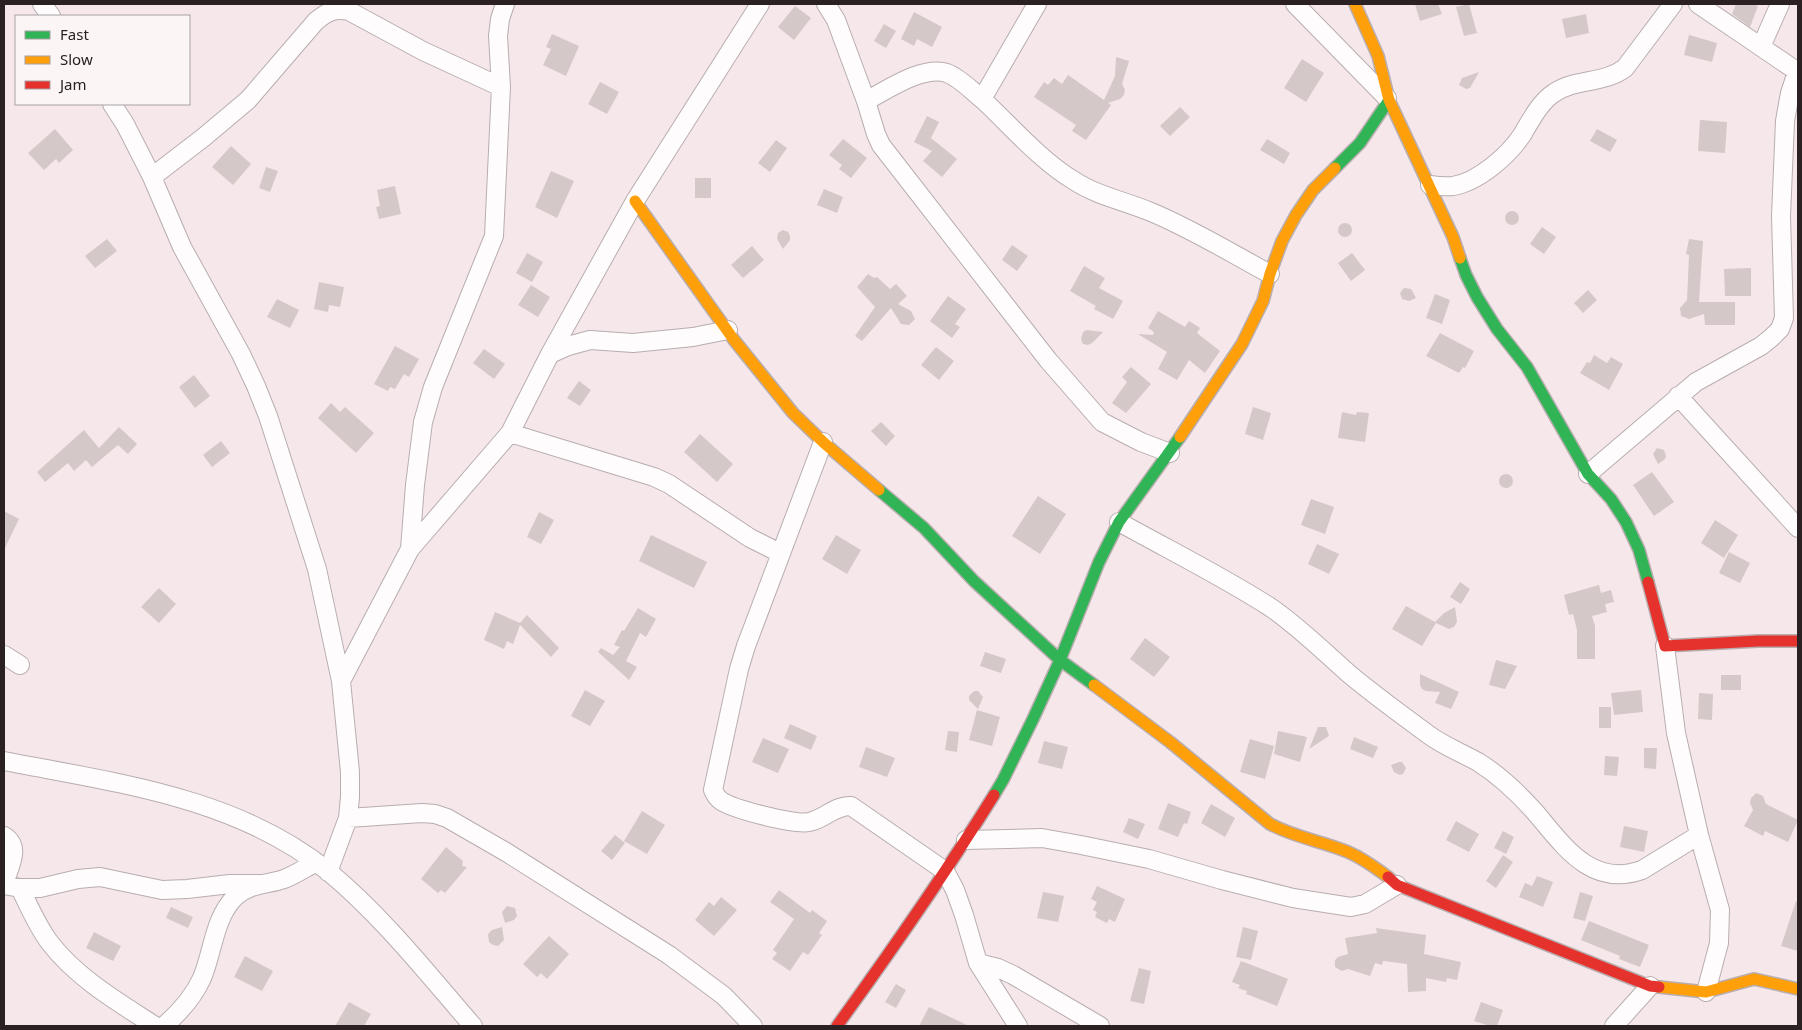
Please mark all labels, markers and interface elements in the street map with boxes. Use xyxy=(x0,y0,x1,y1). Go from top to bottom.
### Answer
legend xyxy=(15,15,190,105)
text: Fast xyxy=(60,24,89,44)
text: Slow xyxy=(60,49,93,69)
text: Jam xyxy=(58,74,87,94)

